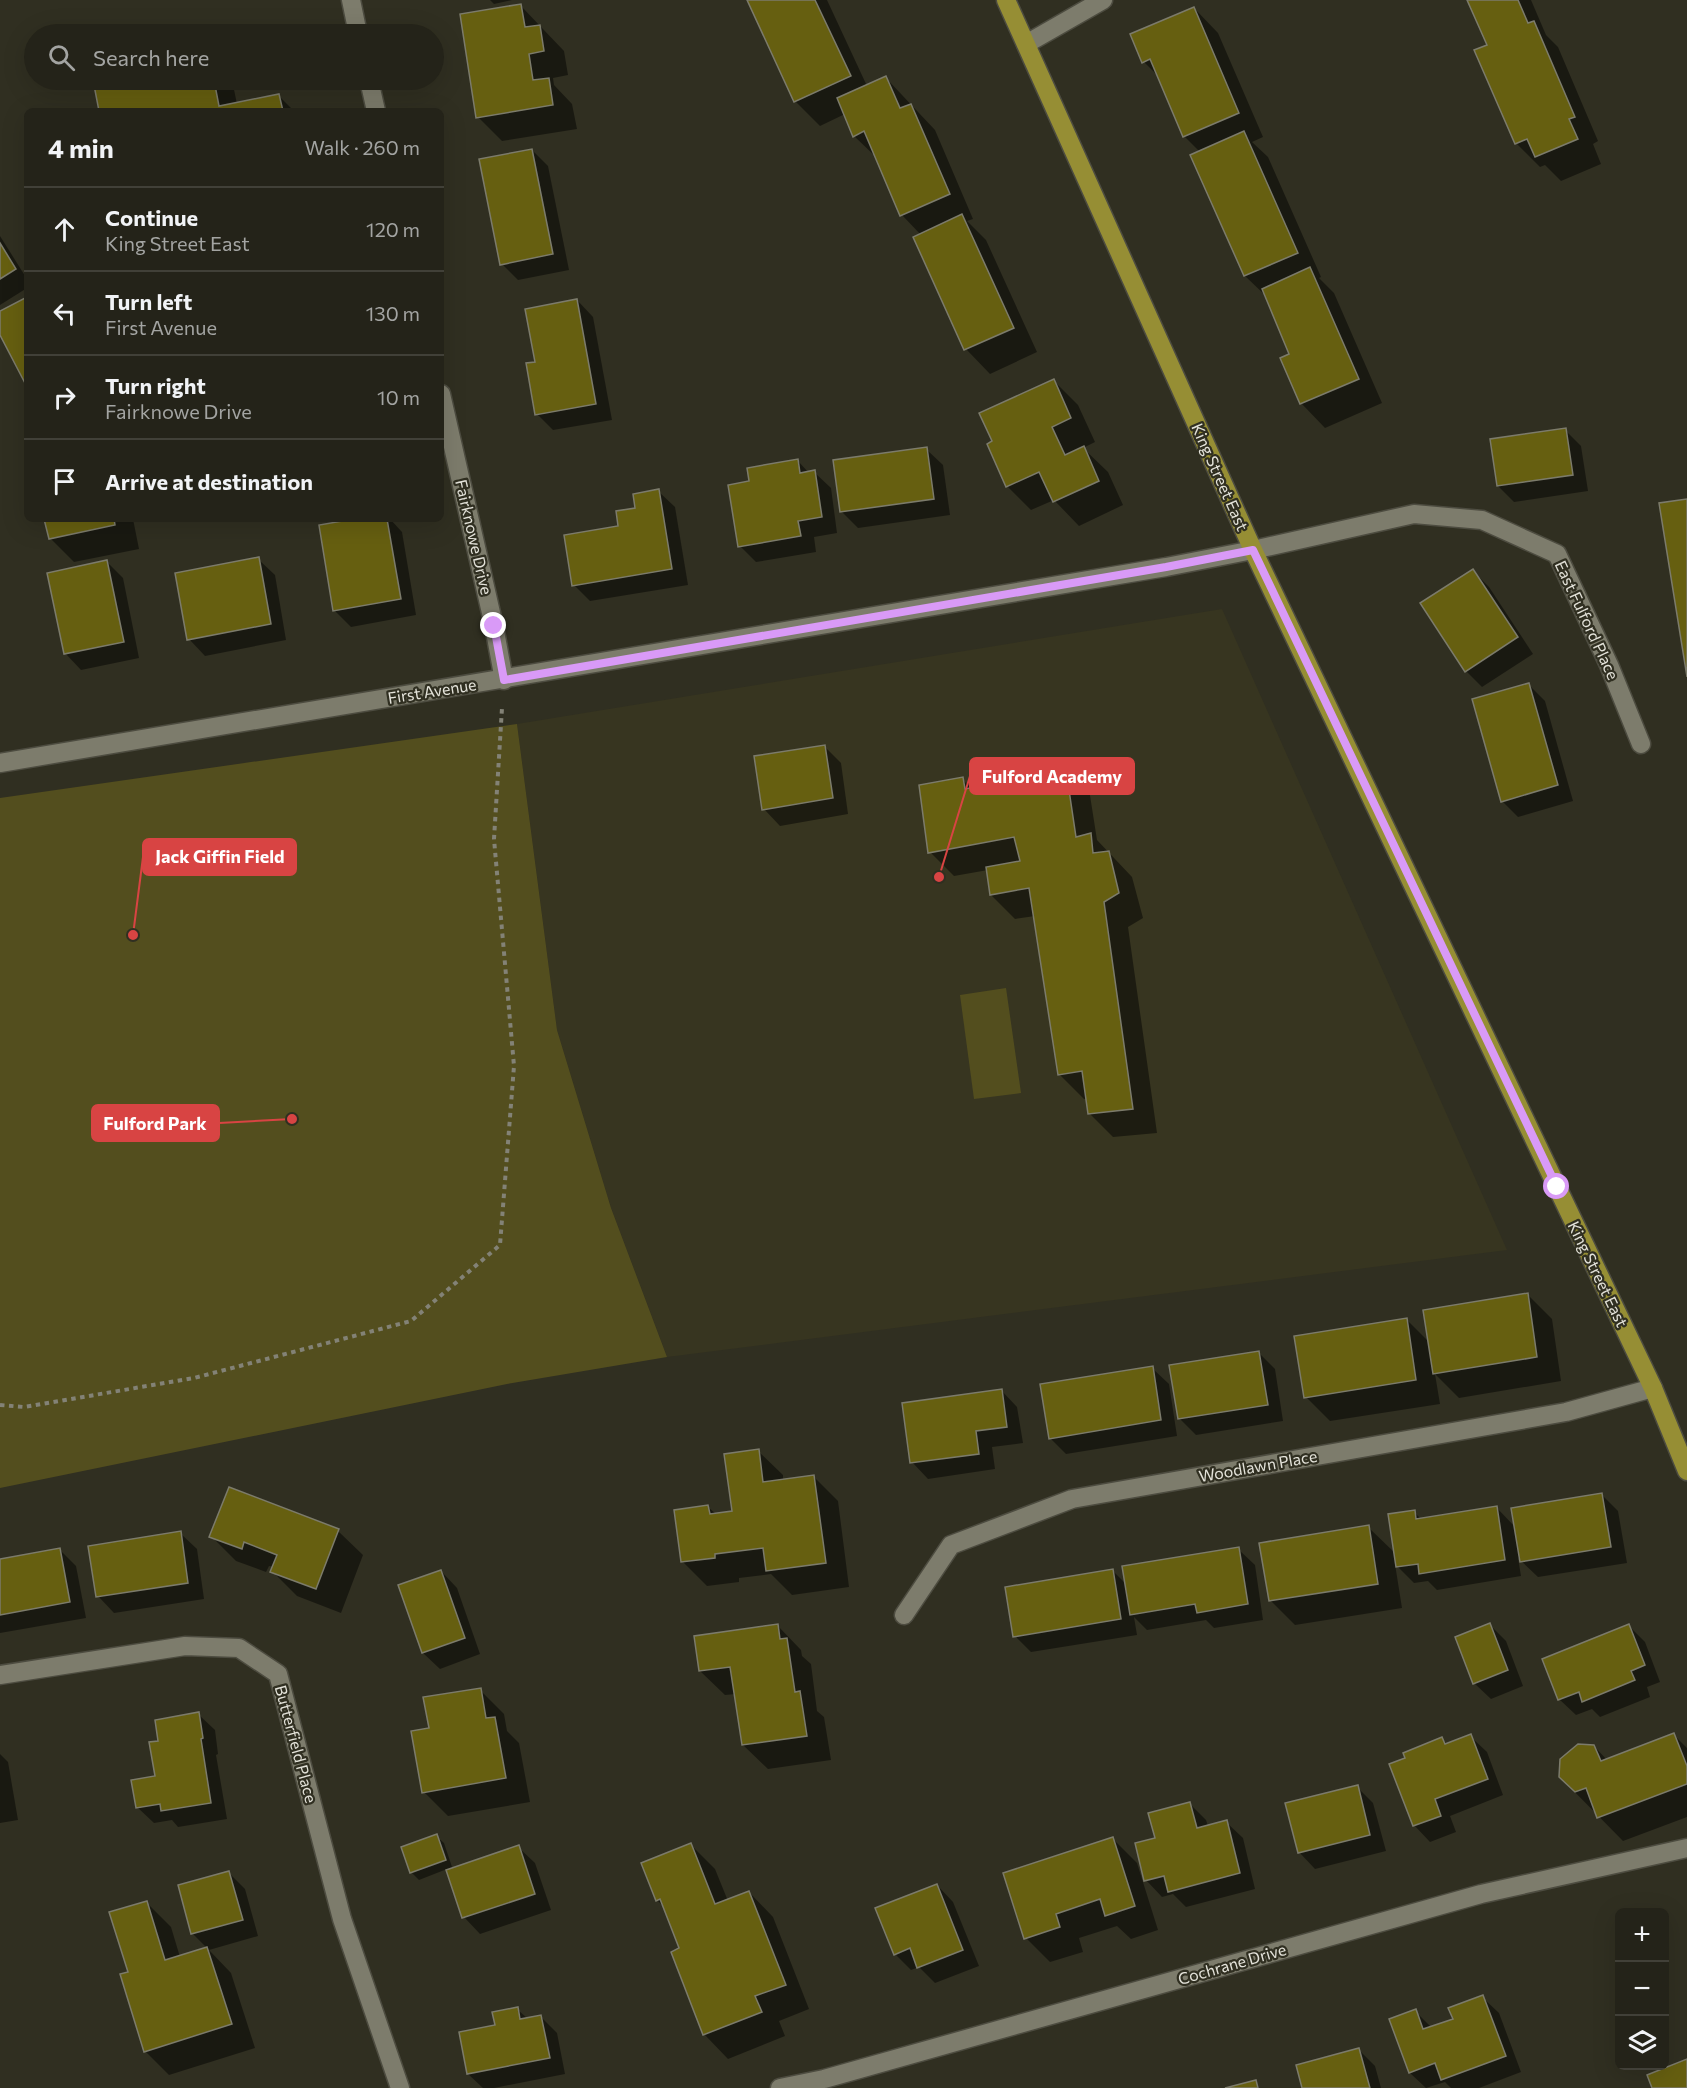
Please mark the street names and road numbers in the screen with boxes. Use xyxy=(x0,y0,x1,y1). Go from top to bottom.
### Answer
street label: King Street East xyxy=(1188,420,1253,534)
street label: Fairknowe Drive xyxy=(452,477,497,596)
street label: East Fulford Place xyxy=(1551,557,1623,682)
street label: First Avenue xyxy=(386,674,478,707)
street label: King Street East xyxy=(1565,1218,1633,1330)
street label: Woodlawn Place xyxy=(1197,1446,1318,1485)
street label: Butterfield Place xyxy=(272,1683,321,1805)
street label: Cochrane Drive xyxy=(1176,1939,1288,1988)

